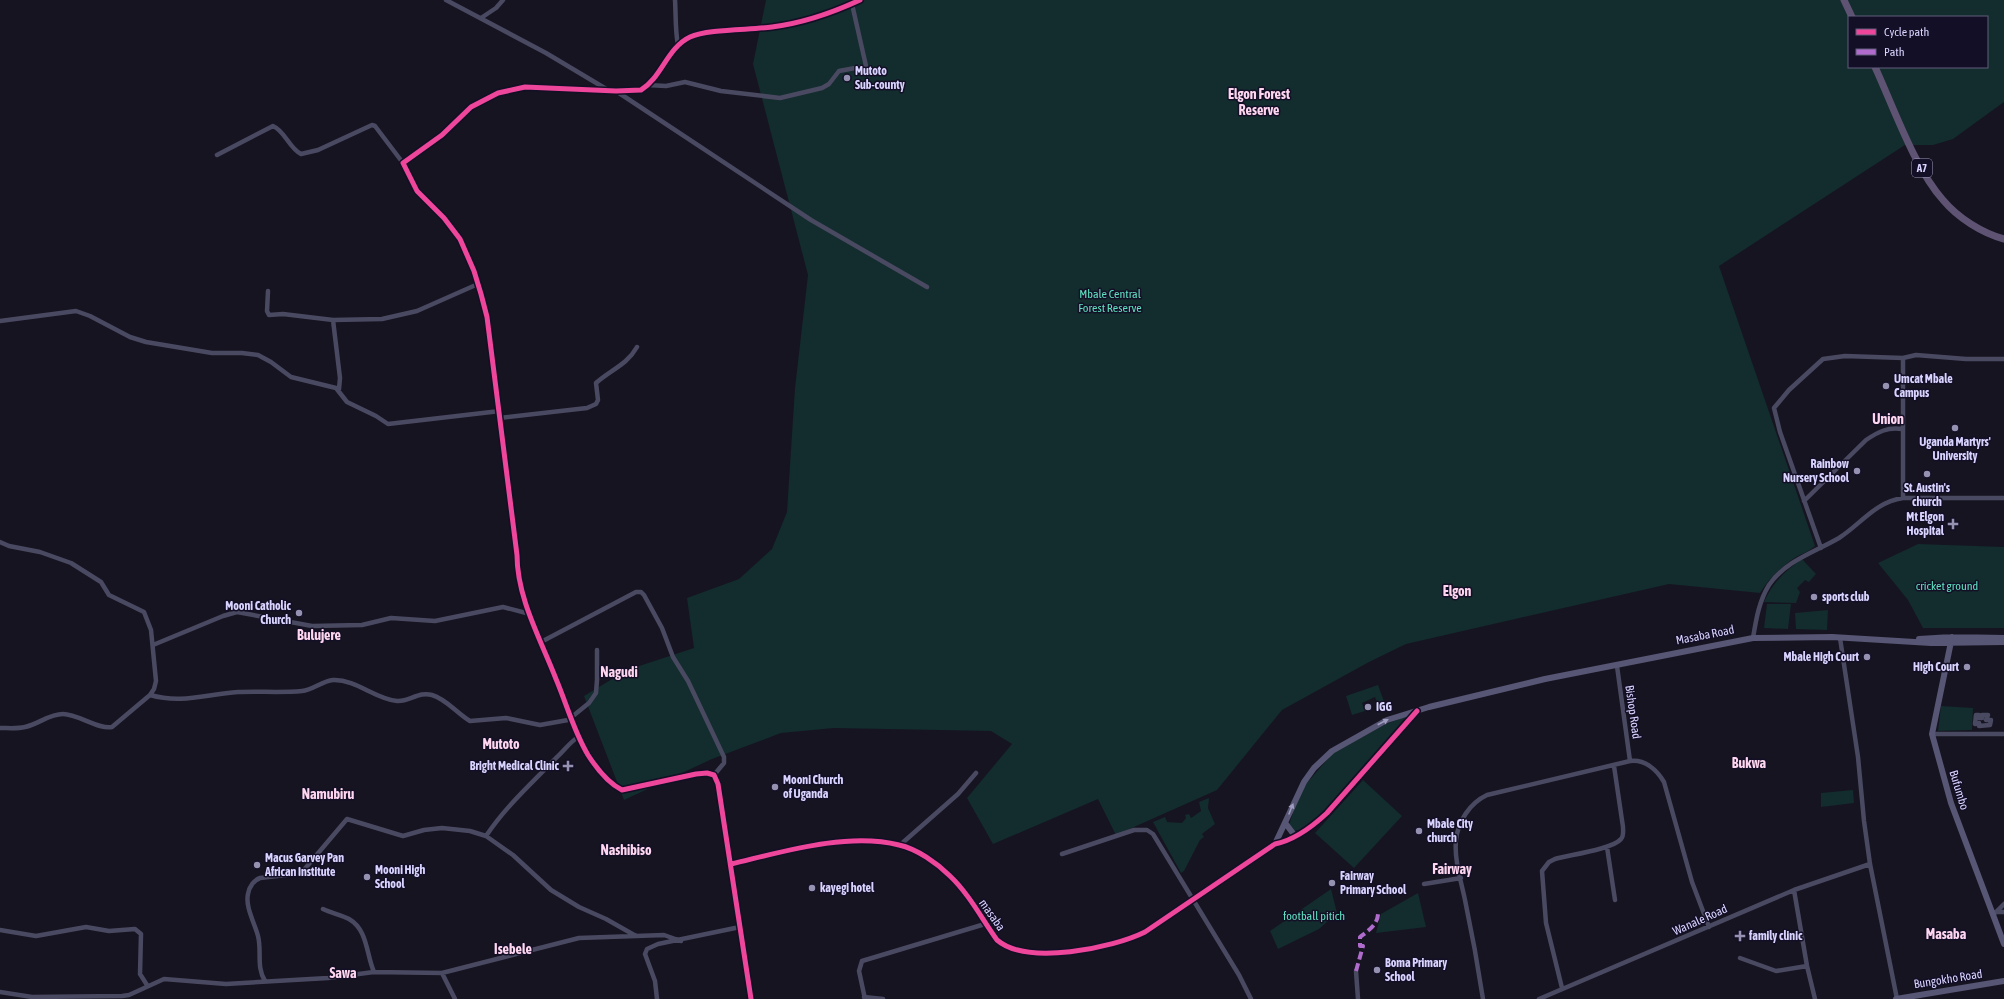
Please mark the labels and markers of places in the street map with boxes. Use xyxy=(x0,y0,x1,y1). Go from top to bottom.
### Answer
place label: Mutoto Sub-county xyxy=(855,64,905,92)
marker: Mutoto Sub-county xyxy=(842,73,852,83)
place label: Umcat Mbale Campus xyxy=(1894,372,1953,400)
marker: Umcat Mbale Campus xyxy=(1881,381,1891,391)
marker: Uganda Martyrs' University xyxy=(1950,423,1960,433)
place label: Uganda Martyrs' University xyxy=(1919,435,1991,463)
place label: Rainbow Nursery School xyxy=(1783,457,1850,485)
marker: Rainbow Nursery School xyxy=(1852,466,1862,476)
marker: St. Austin's church xyxy=(1922,469,1932,479)
place label: St. Austin's church xyxy=(1904,481,1951,509)
place label: Mt Elgon Hospital xyxy=(1906,510,1945,538)
marker: Mt Elgon Hospital xyxy=(1947,518,1959,530)
place label: sports club xyxy=(1822,590,1870,604)
marker: sports club xyxy=(1809,592,1819,602)
place label: Mooni Catholic Church xyxy=(225,599,292,627)
marker: Mooni Catholic Church xyxy=(294,608,304,618)
place label: Mbale High Court xyxy=(1783,650,1860,664)
marker: Mbale High Court xyxy=(1862,652,1872,662)
place label: High Court xyxy=(1913,660,1960,674)
marker: High Court xyxy=(1962,662,1972,672)
place label: IGG xyxy=(1376,700,1392,714)
marker: IGG xyxy=(1363,702,1373,712)
place label: Bright Medical Clinic xyxy=(470,759,560,773)
marker: Bright Medical Clinic xyxy=(562,760,574,772)
place label: Mooni Church of Uganda xyxy=(783,773,844,801)
marker: Mooni Church of Uganda xyxy=(770,782,780,792)
place label: Mbale City church xyxy=(1427,817,1473,845)
marker: Mbale City church xyxy=(1414,826,1424,836)
place label: Macus Garvey Pan African Institute xyxy=(264,851,344,879)
marker: Macus Garvey Pan African Institute xyxy=(252,860,262,870)
place label: Mooni High School xyxy=(375,863,425,891)
place label: Fairway Primary School xyxy=(1340,869,1407,897)
marker: Mooni High School xyxy=(362,872,372,882)
marker: Fairway Primary School xyxy=(1327,878,1337,888)
place label: kayegi hotel xyxy=(820,881,875,895)
marker: kayegi hotel xyxy=(807,883,817,893)
place label: family clinic xyxy=(1748,929,1803,943)
marker: family clinic xyxy=(1734,930,1746,942)
place label: Boma Primary School xyxy=(1385,956,1447,984)
marker: Boma Primary School xyxy=(1372,965,1382,975)

